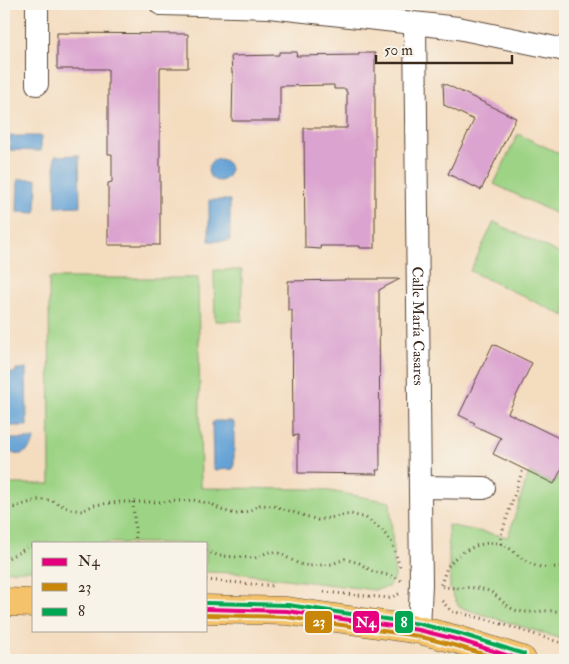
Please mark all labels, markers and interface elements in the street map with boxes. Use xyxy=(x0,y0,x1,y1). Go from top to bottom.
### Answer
scale bar xyxy=(376,32,513,64)
text: 50 m xyxy=(384,41,413,60)
street label: Calle María Casares xyxy=(408,266,428,386)
legend xyxy=(32,542,208,632)
text: N4 xyxy=(78,552,100,571)
text: 23 xyxy=(78,578,91,597)
text: 8 xyxy=(78,602,85,621)
line badge: 23 xyxy=(304,610,333,634)
line badge: N4 xyxy=(352,610,380,634)
line badge: 8 xyxy=(394,610,414,634)
text: 23 xyxy=(313,613,325,630)
text: N4 xyxy=(355,614,377,631)
text: 8 xyxy=(401,614,408,631)

